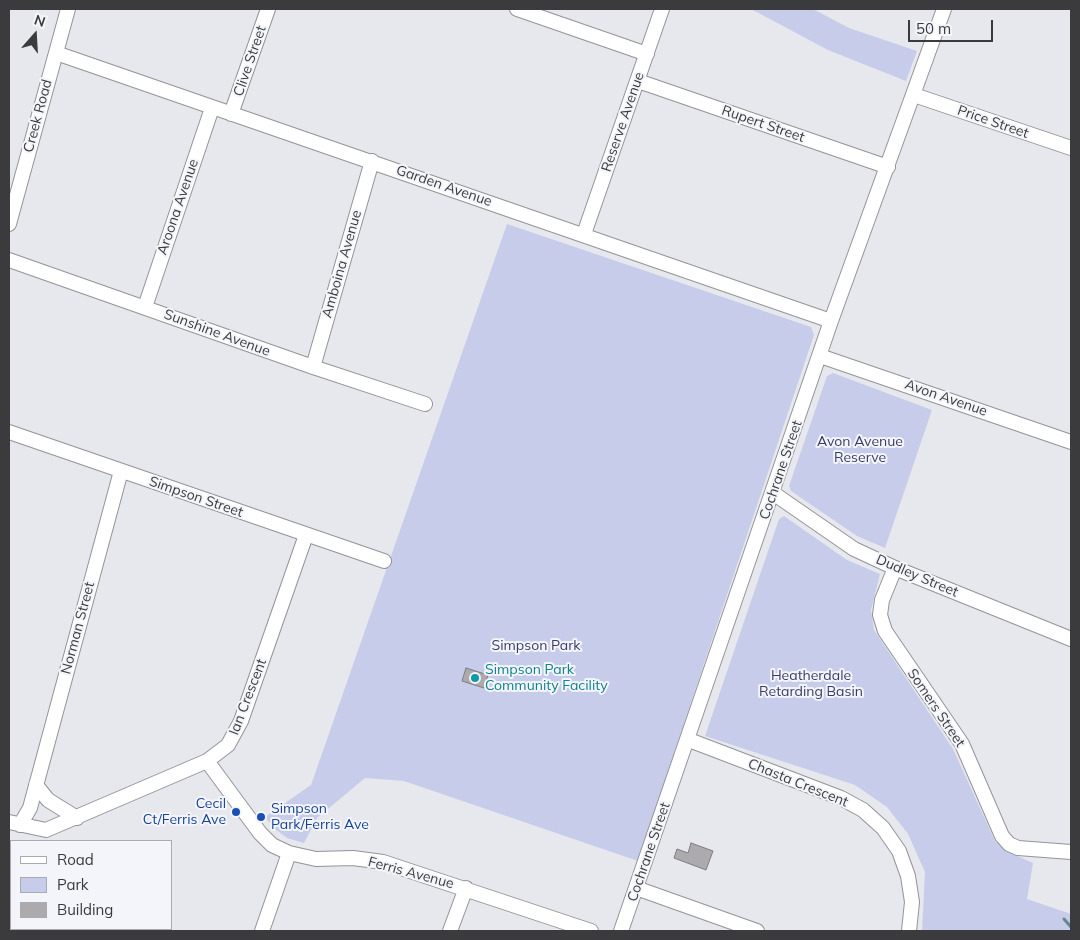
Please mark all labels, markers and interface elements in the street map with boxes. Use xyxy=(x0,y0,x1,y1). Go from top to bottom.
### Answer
north arrow xyxy=(10,10,60,60)
scale bar xyxy=(910,10,995,42)
text: N xyxy=(32,11,48,31)
text: 50 m xyxy=(916,19,951,38)
street label: Clive Street xyxy=(230,23,270,99)
street label: Reserve Avenue xyxy=(598,70,648,174)
street label: Creek Road xyxy=(20,78,56,154)
street label: Rupert Street xyxy=(719,102,807,146)
street label: Price Street xyxy=(955,102,1031,142)
street label: Aroona Avenue xyxy=(154,157,202,257)
street label: Garden Avenue xyxy=(394,162,494,210)
street label: Amboina Avenue xyxy=(319,208,365,320)
street label: Sunshine Avenue xyxy=(162,306,272,360)
street label: Avon Avenue xyxy=(903,376,989,420)
street label: Cochrane Street xyxy=(756,418,806,522)
park label: Avon Avenue Reserve xyxy=(817,434,903,467)
street label: Simpson Street xyxy=(147,473,245,521)
street label: Dudley Street xyxy=(873,551,961,601)
street label: Norman Street xyxy=(58,580,98,676)
park label: Simpson Park xyxy=(491,638,581,654)
street label: Ian Crescent xyxy=(226,656,270,738)
place label: Simpson Park Community Facility xyxy=(485,662,608,694)
street label: Somers Street xyxy=(904,666,968,750)
park label: Heatherdale Retarding Basin xyxy=(759,668,863,700)
marker: Simpson Park Community Facility xyxy=(469,672,481,684)
street label: Chasta Crescent xyxy=(745,755,851,811)
place label: Cecil Ct/Ferris Ave xyxy=(143,796,226,829)
street label: Cochrane Street xyxy=(624,800,674,904)
place label: Simpson Park/Ferris Ave xyxy=(271,801,369,834)
marker: Cecil Ct/Ferris Ave xyxy=(230,806,242,818)
marker: Simpson Park/Ferris Ave xyxy=(255,811,267,823)
legend xyxy=(10,840,172,930)
text: Road xyxy=(57,850,94,869)
street label: Ferris Avenue xyxy=(366,853,456,893)
text: Park xyxy=(57,875,89,894)
text: Building xyxy=(57,900,113,919)

